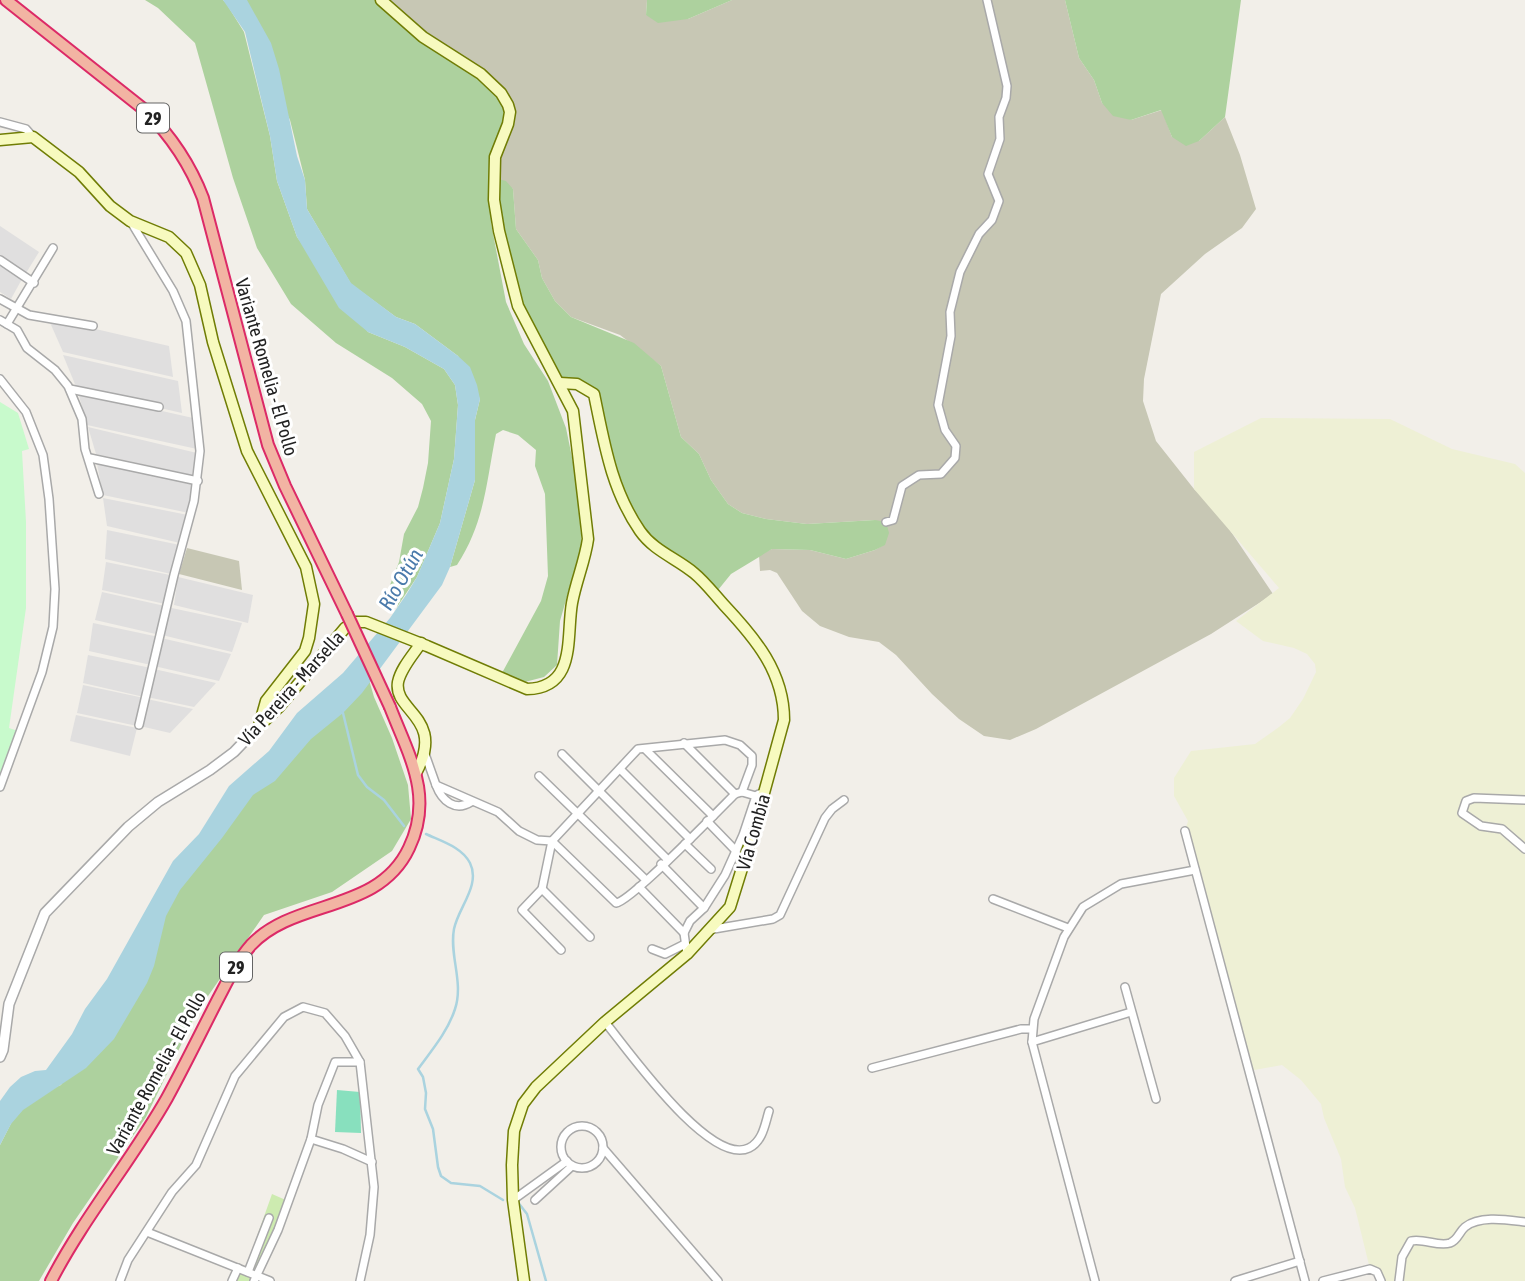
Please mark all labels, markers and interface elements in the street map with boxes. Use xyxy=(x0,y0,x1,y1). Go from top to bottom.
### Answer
road number: 29 xyxy=(137,104,169,132)
street label: Variante Romelia - El Pollo xyxy=(231,276,303,458)
water label: Río Otún xyxy=(373,544,427,614)
street label: Vía Pereira - Marsella xyxy=(234,626,348,750)
street label: Vía Combia xyxy=(732,791,774,873)
road number: 29 xyxy=(220,952,252,982)
street label: Variante Romelia - El Pollo xyxy=(102,987,210,1159)

